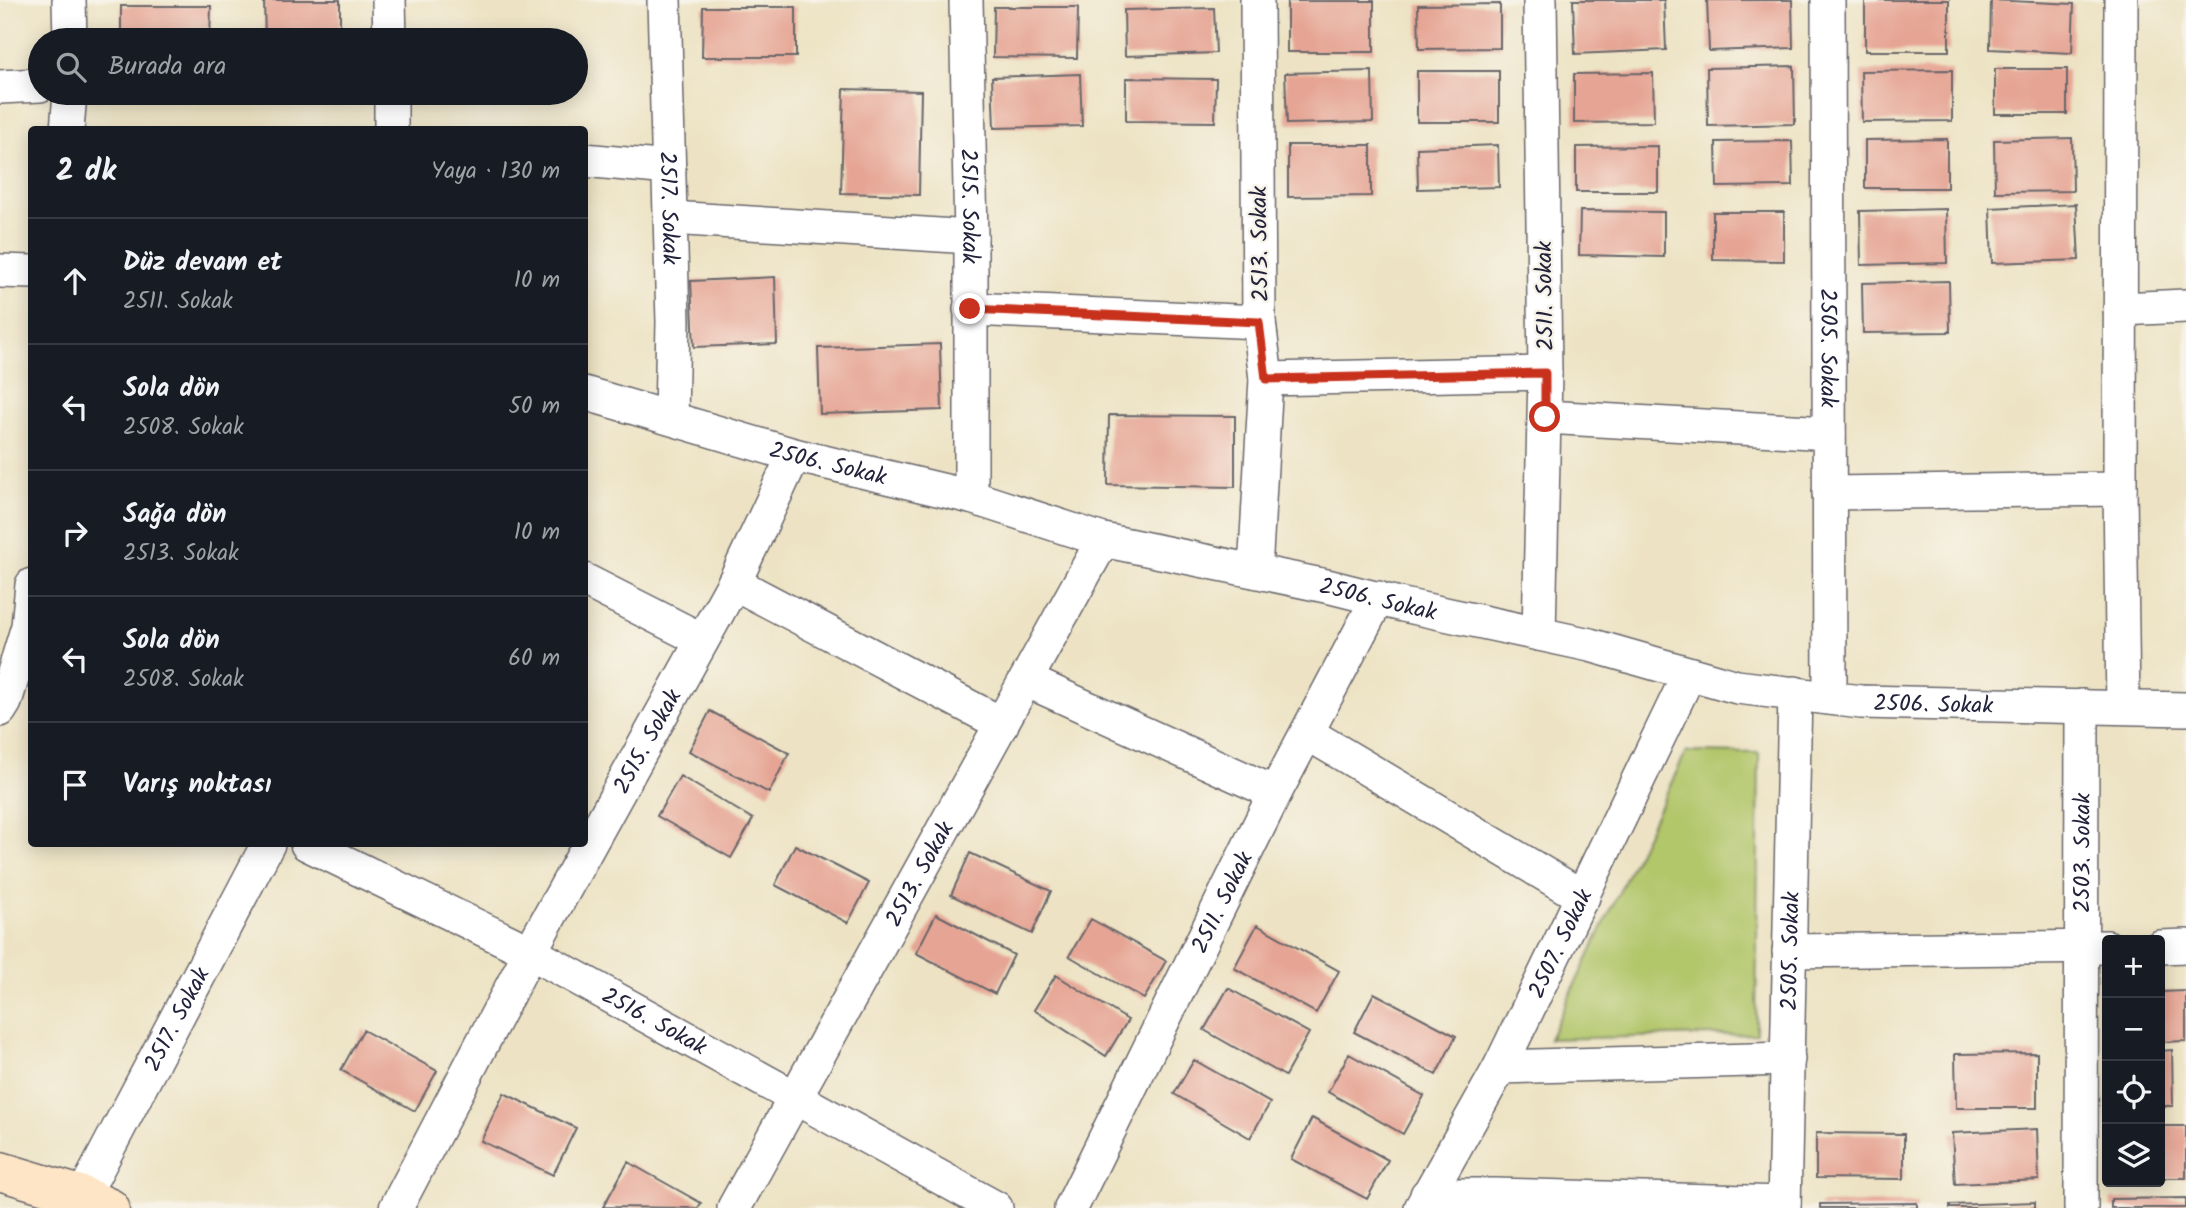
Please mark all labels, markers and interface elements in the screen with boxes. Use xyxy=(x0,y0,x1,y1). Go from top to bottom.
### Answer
search box xyxy=(28,28,588,105)
text: Burada ara xyxy=(108,46,226,88)
icon: search xyxy=(52,48,90,86)
text: 2 dk xyxy=(56,148,116,196)
street label: 2515. Sokak xyxy=(949,148,987,264)
street label: 2517. Sokak xyxy=(648,151,687,265)
text: Yaya · 130 m xyxy=(431,154,560,190)
street label: 2513. Sokak xyxy=(1242,186,1280,302)
street label: 2511. Sokak xyxy=(1527,241,1565,351)
text: Düz devam et xyxy=(123,242,282,284)
icon: ahead xyxy=(56,262,94,300)
text: 10 m xyxy=(514,263,560,299)
text: 2511. Sokak xyxy=(123,284,233,320)
street label: 2505. Sokak xyxy=(1809,288,1845,408)
route end xyxy=(954,293,985,324)
text: Sola dön xyxy=(123,368,220,410)
icon: left xyxy=(56,388,94,426)
text: 50 m xyxy=(509,389,560,425)
route start xyxy=(1529,401,1560,432)
text: 2508. Sokak xyxy=(123,410,244,446)
street label: 2506. Sokak xyxy=(765,433,890,496)
text: Sağa dön xyxy=(123,494,226,536)
icon: right xyxy=(56,514,94,552)
text: 10 m xyxy=(514,515,560,551)
text: 2513. Sokak xyxy=(123,536,239,572)
street label: 2506. Sokak xyxy=(1316,569,1440,632)
text: Sola dön xyxy=(123,620,220,662)
icon: left xyxy=(56,640,94,678)
text: 60 m xyxy=(508,641,560,677)
text: 2508. Sokak xyxy=(123,662,244,698)
street label: 2515. Sokak xyxy=(605,683,692,801)
street label: 2506. Sokak xyxy=(1873,686,1994,725)
text: Varış noktası xyxy=(123,764,271,806)
icon: arrive xyxy=(56,766,94,804)
street label: 2503. Sokak xyxy=(2066,793,2102,913)
street label: 2513. Sokak xyxy=(877,815,964,934)
street label: 2511. Sokak xyxy=(1183,845,1264,960)
street label: 2507. Sokak xyxy=(1520,883,1603,1005)
street label: 2505. Sokak xyxy=(1772,891,1811,1011)
map controls xyxy=(2102,935,2165,1187)
button: + xyxy=(2102,935,2165,998)
street label: 2517. Sokak xyxy=(136,961,220,1078)
street label: 2516. Sokak xyxy=(594,979,713,1066)
button: − xyxy=(2102,998,2165,1061)
button: locate xyxy=(2102,1061,2165,1124)
button: layers xyxy=(2102,1124,2165,1187)

